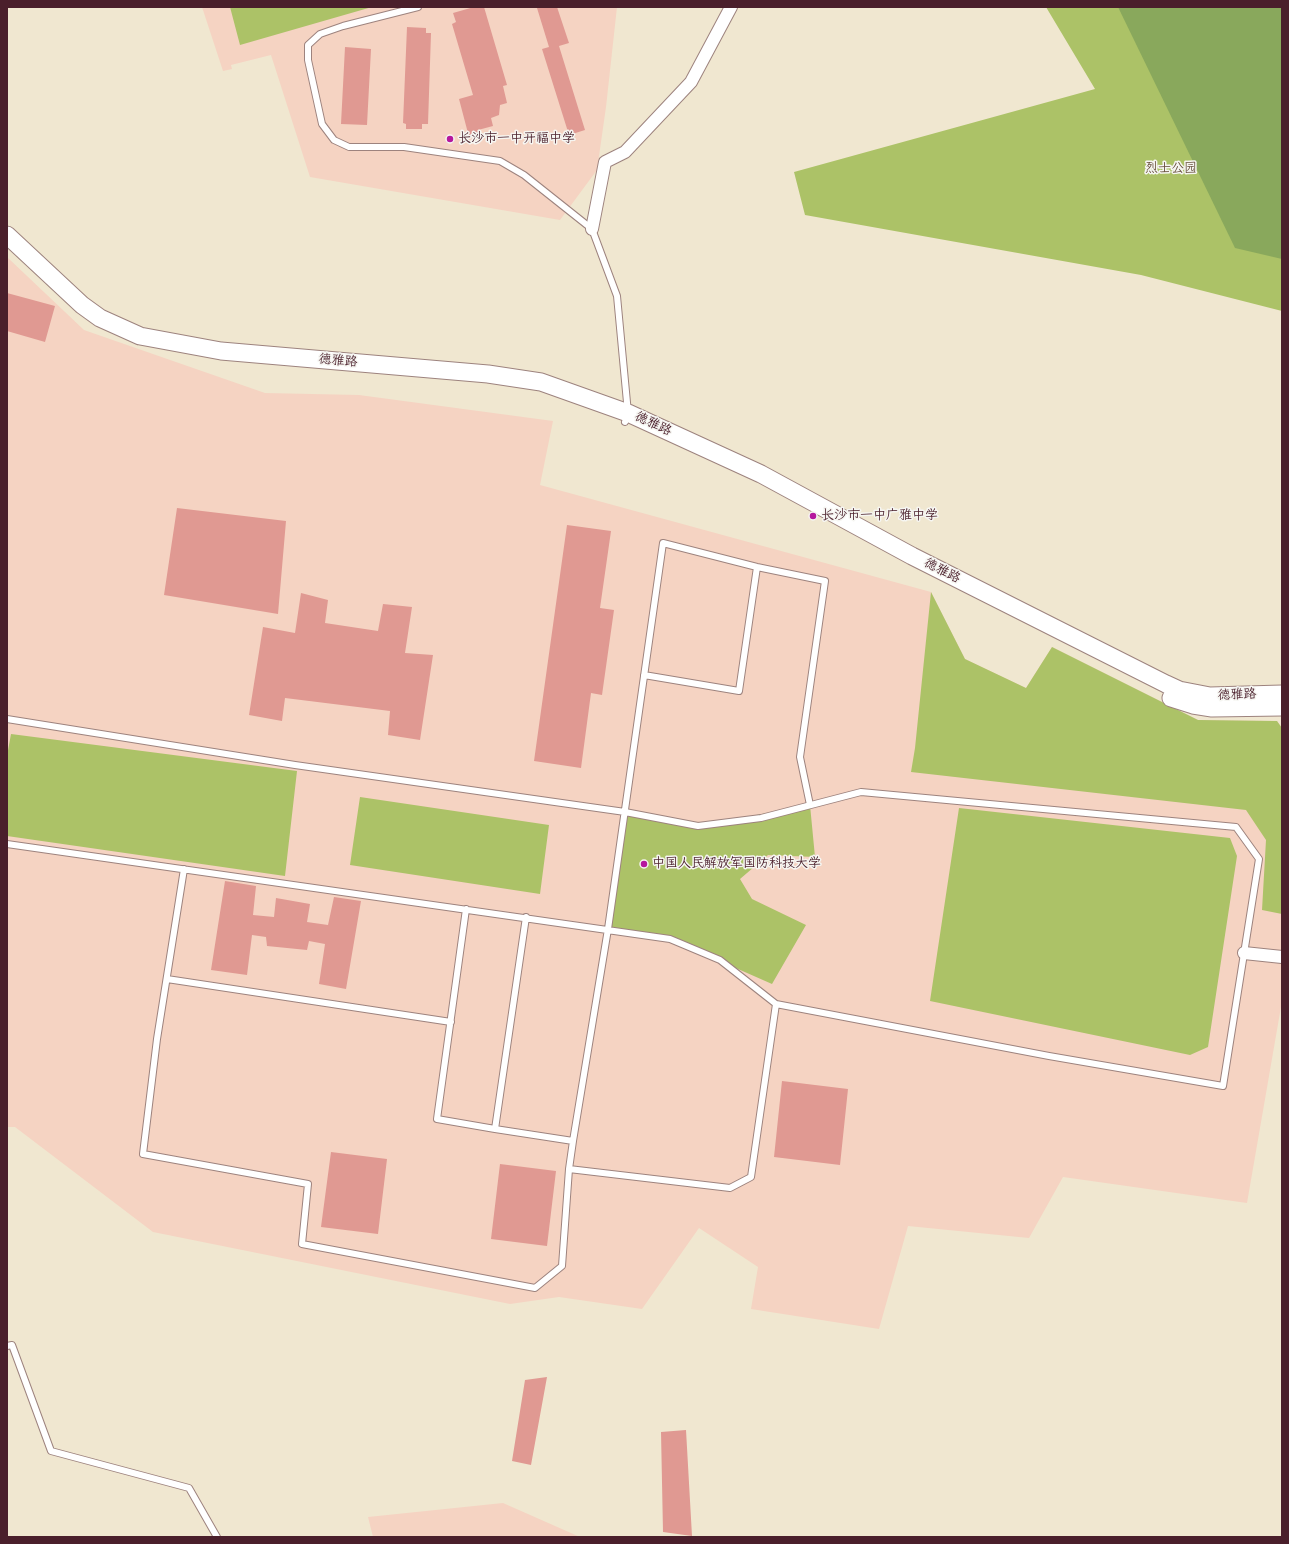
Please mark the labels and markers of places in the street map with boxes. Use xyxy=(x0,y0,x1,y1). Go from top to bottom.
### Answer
place label: 长沙市一中开福中学 xyxy=(458,131,575,147)
marker: 长沙市一中开福中学 xyxy=(445,134,455,144)
place label: 长沙市一中广雅中学 xyxy=(821,508,938,524)
marker: 长沙市一中广雅中学 xyxy=(808,511,818,521)
place label: 中国人民解放军国防科技大学 xyxy=(652,856,821,872)
marker: 中国人民解放军国防科技大学 xyxy=(639,859,649,869)

